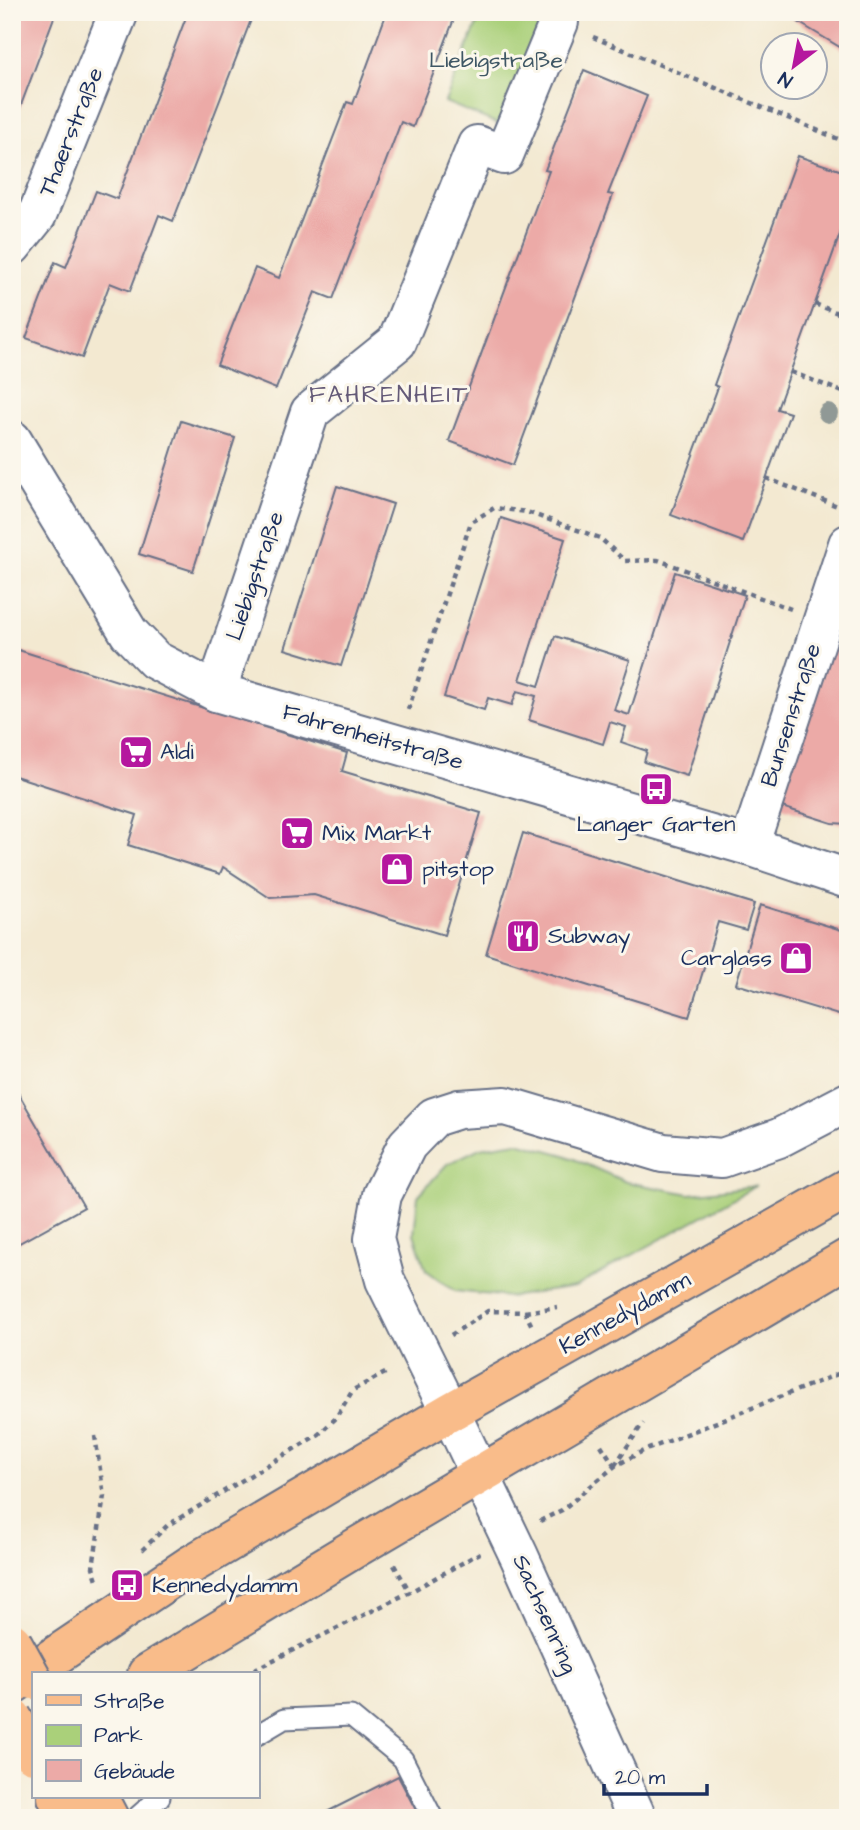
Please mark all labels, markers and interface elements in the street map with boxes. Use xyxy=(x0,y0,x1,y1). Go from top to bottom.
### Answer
north arrow xyxy=(758,32,828,102)
park label: Liebigstraße xyxy=(429,44,563,77)
street label: Thaerstraße xyxy=(31,63,111,201)
text: N xyxy=(774,64,798,94)
district label: FAHRENHEIT xyxy=(309,378,469,412)
street label: Liebigstraße xyxy=(218,507,293,645)
street label: Bunsenstraße xyxy=(753,639,829,791)
street label: Fahrenheitstraße xyxy=(279,696,467,778)
supermarket icon: Aldi xyxy=(117,733,155,771)
place label: Aldi xyxy=(160,736,194,768)
bus stop icon: Langer Garten xyxy=(637,770,675,808)
place label: Langer Garten xyxy=(577,808,735,841)
supermarket icon: Mix Markt xyxy=(278,814,316,852)
place label: Mix Markt xyxy=(322,817,432,849)
shop icon: pitstop xyxy=(378,850,416,888)
place label: pitstop xyxy=(422,853,494,885)
restaurant icon: Subway xyxy=(504,917,542,955)
place label: Subway xyxy=(548,920,631,953)
shop icon: Carglass xyxy=(777,939,815,977)
place label: Carglass xyxy=(681,942,772,975)
street label: Kennedydamm xyxy=(554,1264,697,1363)
street label: Sachsenring xyxy=(504,1549,586,1679)
bus stop icon: Kennedydamm xyxy=(108,1566,146,1604)
place label: Kennedydamm xyxy=(152,1569,298,1602)
legend xyxy=(32,1672,259,1798)
text: Straße xyxy=(94,1687,165,1716)
text: Park xyxy=(94,1721,143,1750)
scale bar xyxy=(604,1753,708,1797)
text: Gebäude xyxy=(94,1757,175,1786)
text: 20 m xyxy=(615,1763,666,1792)

